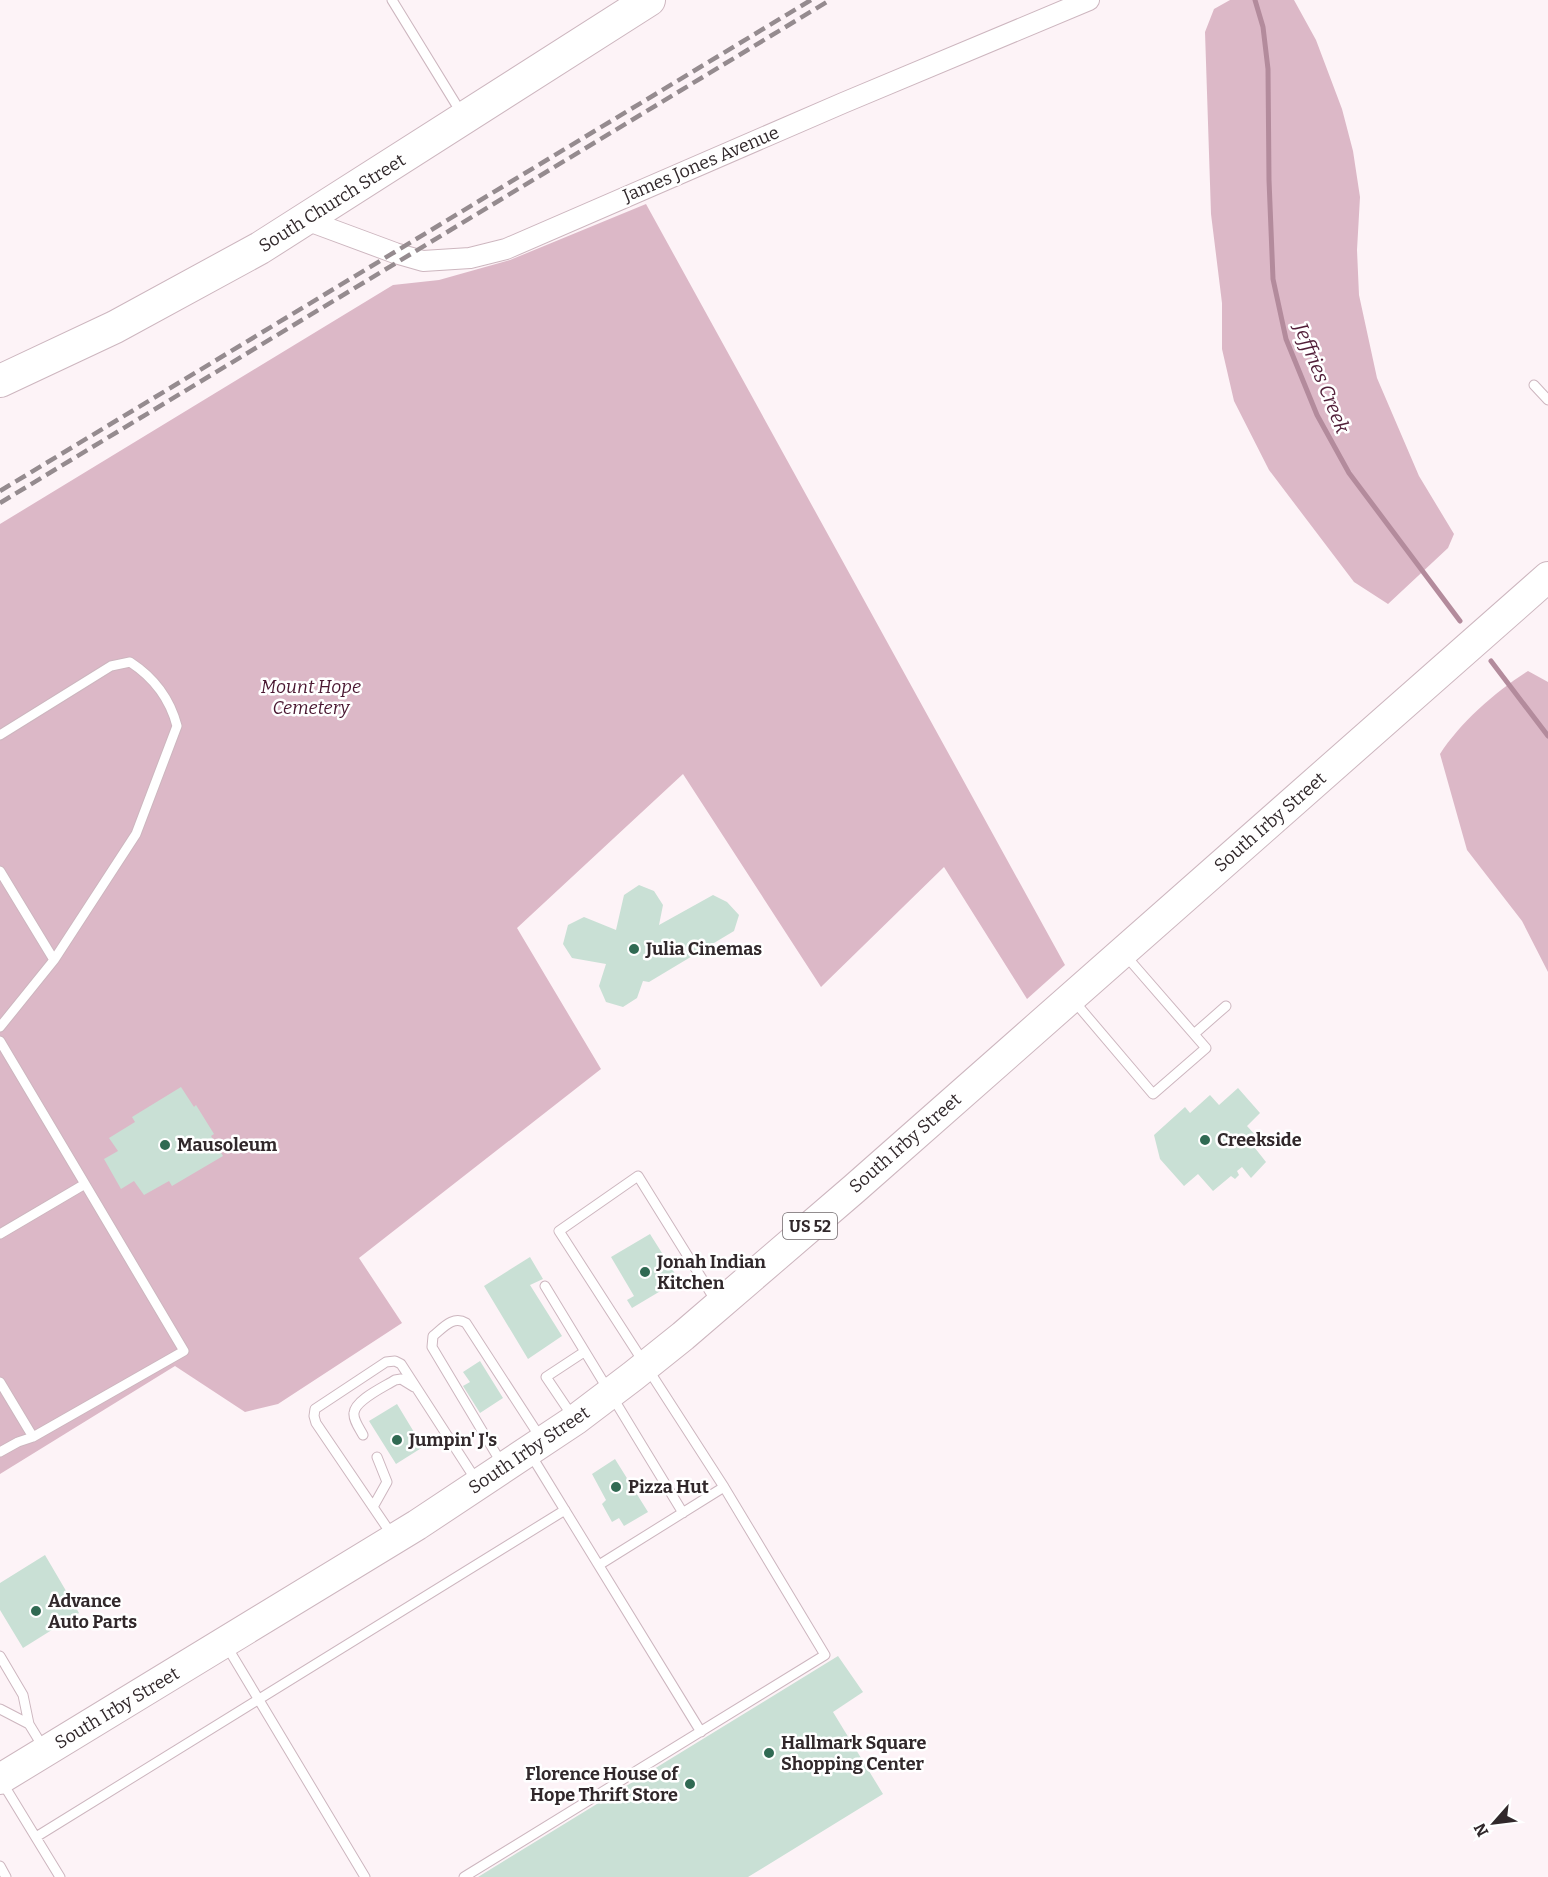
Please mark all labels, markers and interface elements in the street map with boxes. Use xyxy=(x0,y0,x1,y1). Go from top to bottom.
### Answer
street label: James Jones Avenue xyxy=(619,121,782,207)
street label: South Church Street xyxy=(255,149,410,257)
water label: Jeffries Creek xyxy=(1288,317,1355,437)
park label: Mount Hope Cemetery xyxy=(261,676,361,719)
street label: South Irby Street xyxy=(1210,767,1331,877)
place label: Julia Cinemas xyxy=(645,938,762,960)
marker: Julia Cinemas xyxy=(627,942,641,956)
street label: South Irby Street xyxy=(845,1088,966,1198)
place label: Creekside xyxy=(1217,1129,1302,1151)
marker: Creekside xyxy=(1198,1133,1212,1147)
place label: Mausoleum xyxy=(177,1134,277,1156)
marker: Mausoleum xyxy=(158,1138,172,1152)
road number: US 52 xyxy=(783,1213,837,1239)
place label: Jonah Indian Kitchen xyxy=(656,1251,766,1294)
marker: Jonah Indian Kitchen xyxy=(638,1265,652,1279)
street label: South Irby Street xyxy=(464,1401,594,1499)
place label: Jumpin' J's xyxy=(408,1429,497,1451)
marker: Jumpin' J's xyxy=(390,1433,404,1447)
place label: Pizza Hut xyxy=(628,1476,709,1498)
marker: Pizza Hut xyxy=(609,1480,623,1494)
place label: Advance Auto Parts xyxy=(48,1590,137,1633)
marker: Advance Auto Parts xyxy=(29,1604,43,1618)
street label: South Irby Street xyxy=(51,1662,184,1754)
place label: Hallmark Square Shopping Center xyxy=(781,1732,926,1775)
marker: Hallmark Square Shopping Center xyxy=(762,1746,776,1760)
place label: Florence House of Hope Thrift Store xyxy=(525,1763,679,1806)
marker: Florence House of Hope Thrift Store xyxy=(683,1777,697,1791)
north arrow xyxy=(1464,1793,1524,1853)
text: N xyxy=(1470,1820,1492,1840)

